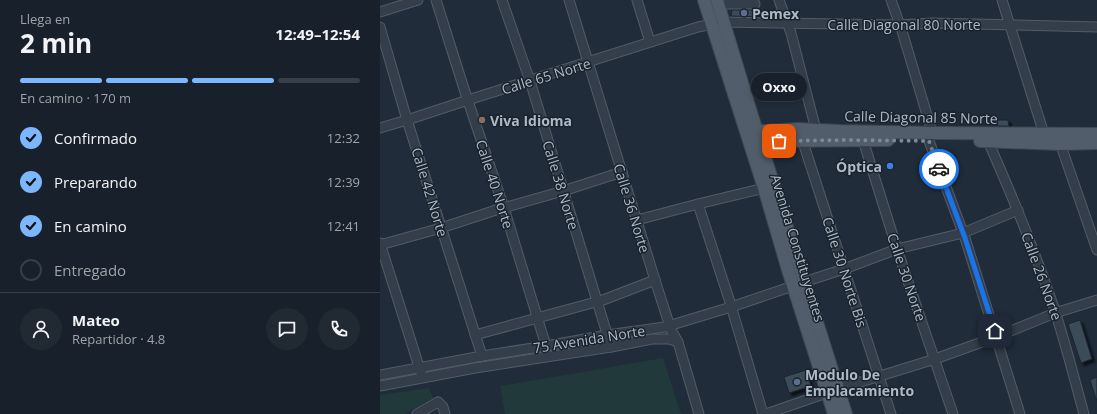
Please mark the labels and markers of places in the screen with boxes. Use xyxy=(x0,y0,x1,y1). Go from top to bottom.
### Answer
place label: Pemex xyxy=(752,4,800,23)
marker: Pemex xyxy=(739,8,749,18)
callout: Oxxo xyxy=(751,73,807,101)
place label: Viva Idioma xyxy=(490,111,572,130)
marker: Viva Idioma xyxy=(477,115,487,125)
pin xyxy=(762,124,796,158)
place label: Óptica xyxy=(836,157,882,176)
marker: Óptica xyxy=(885,161,895,171)
pin xyxy=(978,314,1012,348)
place label: Modulo De Emplacamiento xyxy=(805,365,914,400)
marker: Modulo De Emplacamiento xyxy=(792,377,802,387)

